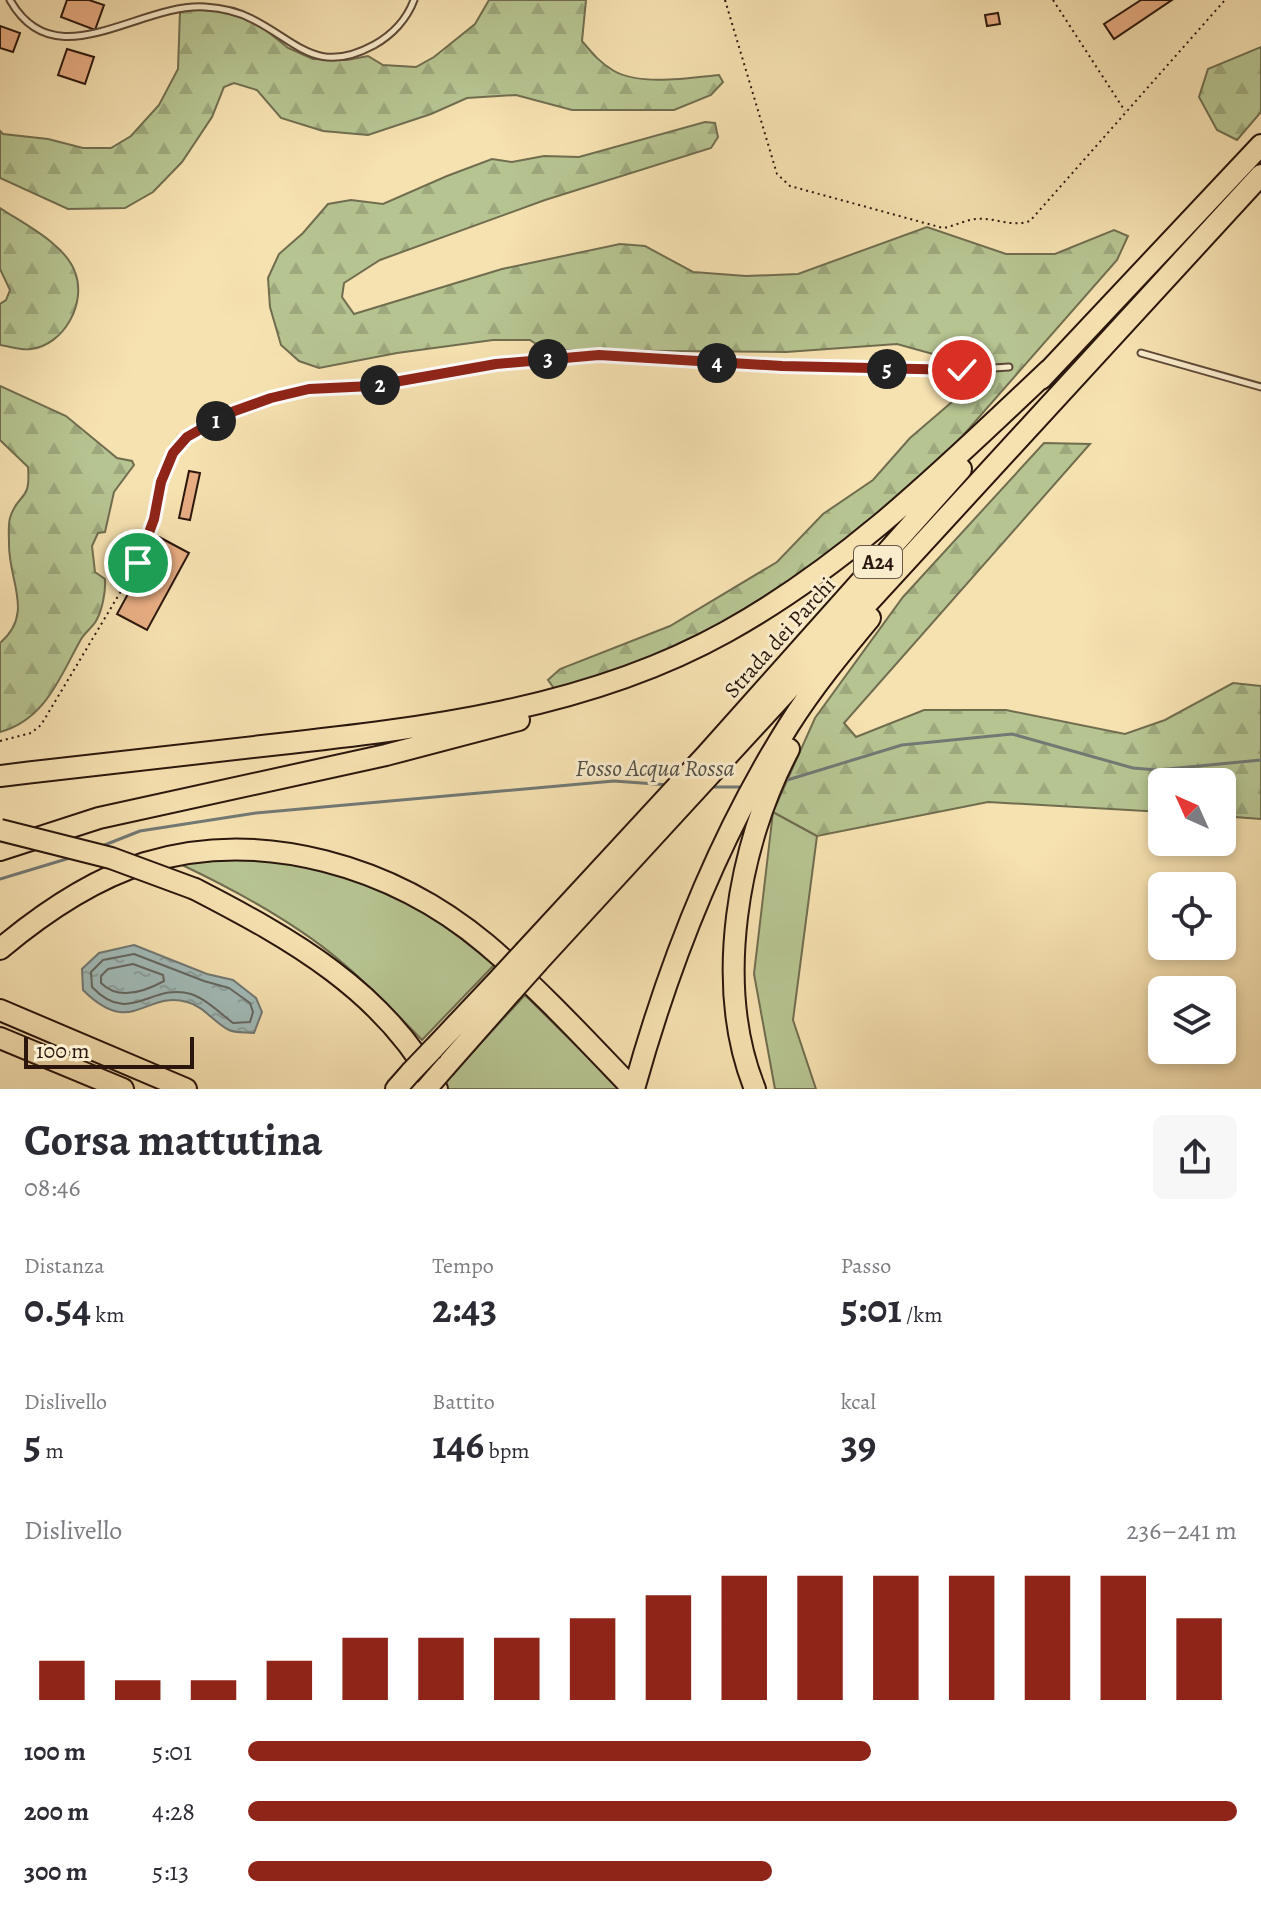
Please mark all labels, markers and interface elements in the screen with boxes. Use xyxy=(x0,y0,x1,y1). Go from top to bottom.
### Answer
pin xyxy=(928,336,996,404)
pin: 3 xyxy=(528,339,568,379)
pin: 4 xyxy=(697,343,737,383)
text: 3 xyxy=(543,344,553,374)
text: 4 xyxy=(712,348,722,378)
icon: check xyxy=(940,348,984,392)
pin: 5 xyxy=(867,349,907,389)
text: 5 xyxy=(882,354,892,384)
pin: 2 xyxy=(360,365,400,405)
text: 2 xyxy=(375,370,385,400)
pin: 1 xyxy=(196,401,236,441)
text: 1 xyxy=(212,406,220,436)
pin xyxy=(104,529,172,597)
icon: arrive xyxy=(116,541,160,585)
road number: A24 xyxy=(854,546,902,578)
street label: Strada dei Parchi xyxy=(717,571,842,705)
water label: Fosso Acqua Rossa xyxy=(575,752,735,784)
north arrow xyxy=(1148,768,1236,856)
map controls xyxy=(1148,768,1236,1064)
button: locate xyxy=(1148,872,1236,960)
button: layers xyxy=(1148,976,1236,1064)
scale bar xyxy=(24,1033,194,1069)
text: 100 m xyxy=(36,1036,90,1066)
text: Corsa mattutina xyxy=(24,1110,323,1170)
button: share xyxy=(1153,1115,1237,1199)
text: 08:46 xyxy=(24,1170,80,1205)
text: Distanza xyxy=(24,1251,104,1281)
text: Tempo xyxy=(432,1251,494,1281)
text: Passo xyxy=(841,1251,891,1281)
text: 0.54 xyxy=(24,1281,91,1336)
text: 2:43 xyxy=(432,1281,497,1336)
text: 5:01 xyxy=(841,1281,902,1336)
text: km xyxy=(91,1300,125,1330)
text: /km xyxy=(902,1300,943,1330)
text: Dislivello xyxy=(24,1387,107,1417)
text: Battito xyxy=(432,1387,495,1417)
text: kcal xyxy=(841,1387,876,1417)
text: 5 xyxy=(24,1417,41,1472)
text: 146 xyxy=(432,1417,484,1472)
text: 39 xyxy=(841,1417,876,1472)
text: m xyxy=(41,1436,64,1466)
text: bpm xyxy=(484,1436,530,1466)
text: Dislivello xyxy=(24,1513,122,1548)
text: 236–241 m xyxy=(1126,1513,1237,1548)
text: 100 m xyxy=(24,1734,86,1769)
text: 5:01 xyxy=(152,1734,192,1769)
text: 200 m xyxy=(24,1794,89,1829)
text: 4:28 xyxy=(152,1794,195,1829)
text: 300 m xyxy=(24,1854,88,1889)
text: 5:13 xyxy=(152,1854,189,1889)

